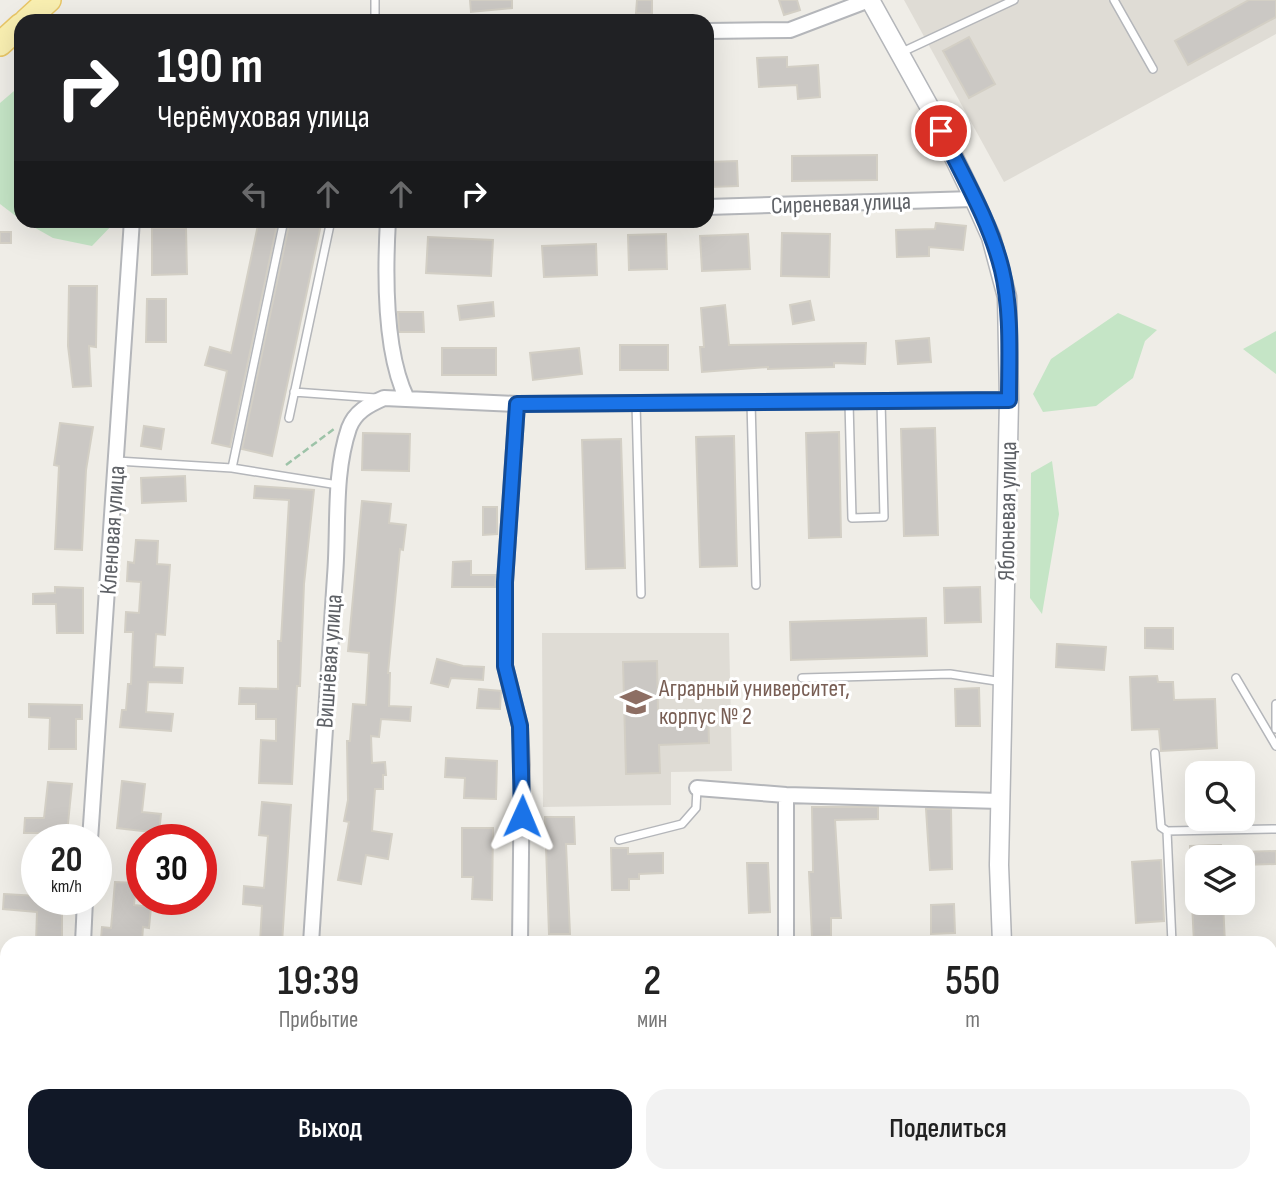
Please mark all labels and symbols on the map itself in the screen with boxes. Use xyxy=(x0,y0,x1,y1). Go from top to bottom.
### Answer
pin xyxy=(911,101,971,161)
street label: Сиреневая улица xyxy=(771,187,911,220)
street label: Яблоневая улица xyxy=(992,441,1023,581)
street label: Кленовая улица xyxy=(94,465,131,595)
street label: Вишнёвая улица xyxy=(310,593,349,729)
place label: Аграрный университет, корпус № 2 xyxy=(658,674,850,731)
school or university icon: Аграрный университет, корпус № 2 xyxy=(619,685,653,719)
position arrow xyxy=(485,779,559,853)
speed limit sign: 30 xyxy=(126,824,217,915)

